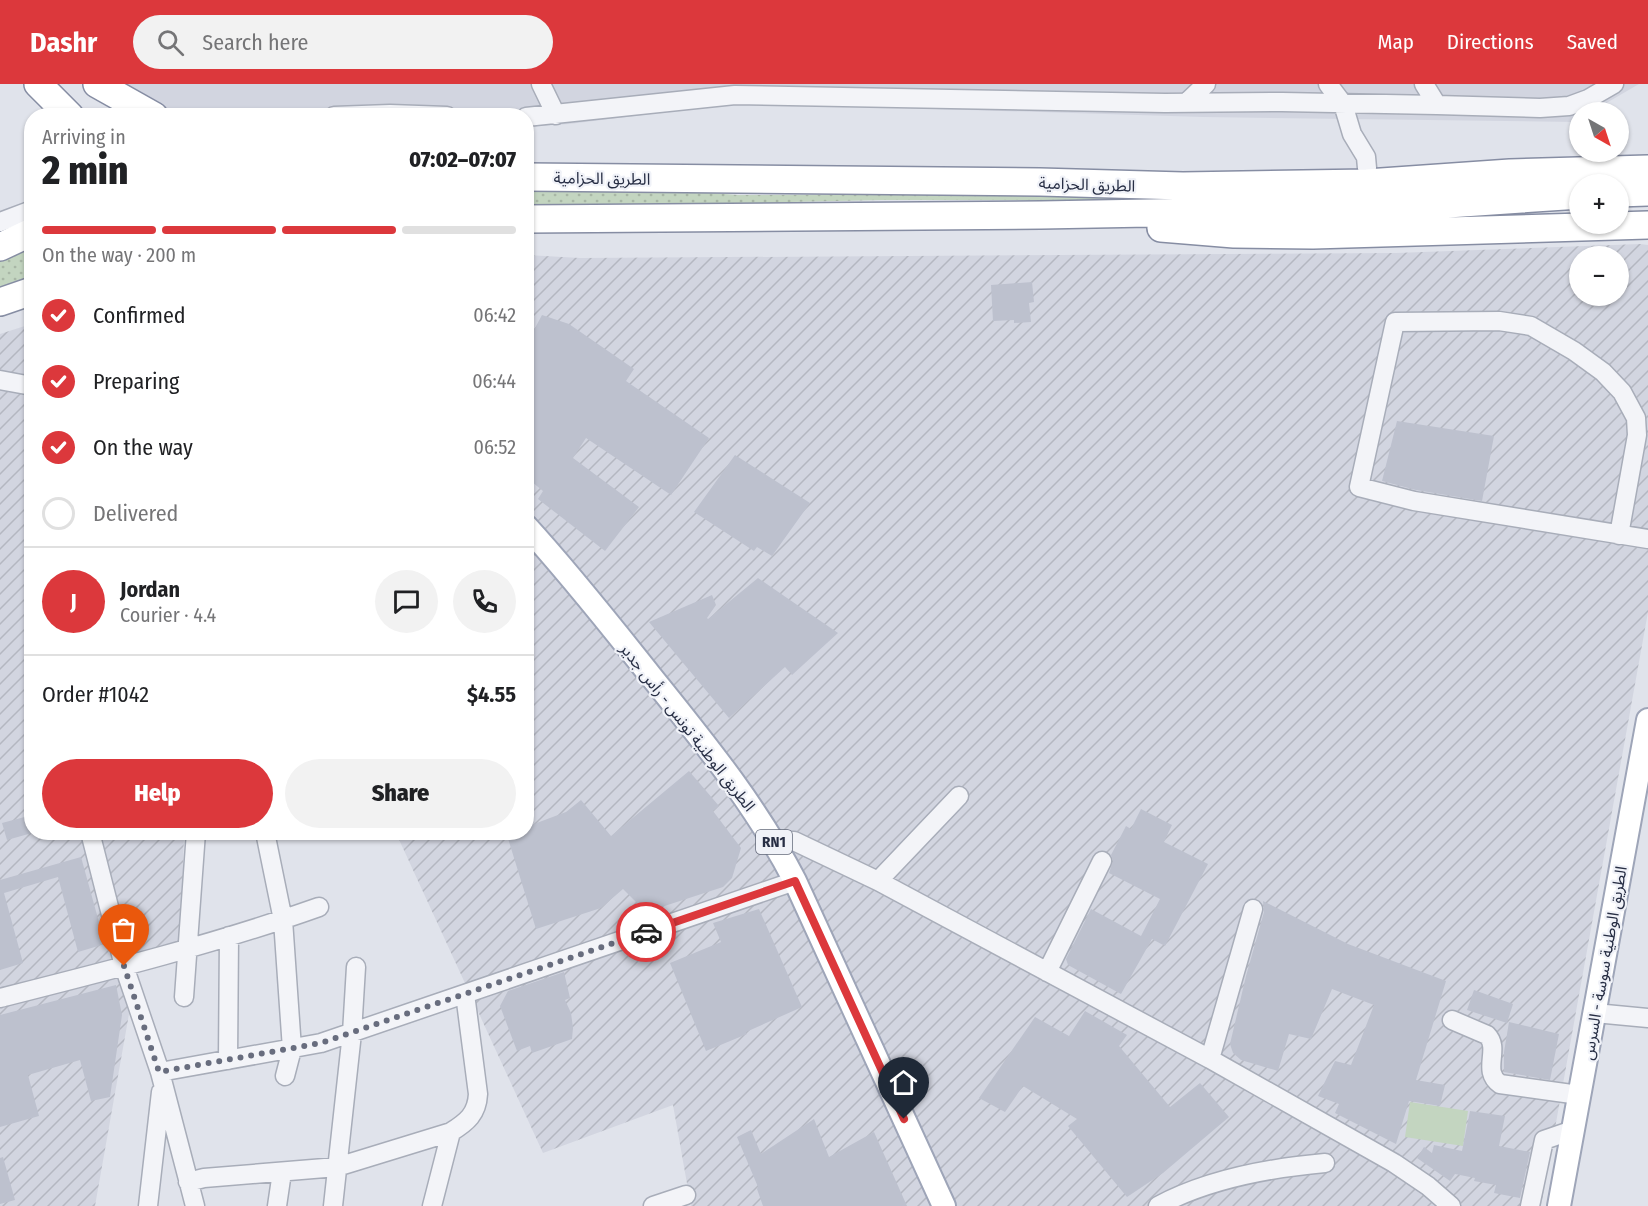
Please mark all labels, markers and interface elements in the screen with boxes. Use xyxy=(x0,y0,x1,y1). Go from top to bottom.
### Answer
search box xyxy=(133,15,553,69)
text: Dashr xyxy=(30,26,97,59)
icon: search xyxy=(154,26,187,59)
text: Search here xyxy=(202,29,308,56)
text: Map xyxy=(1377,29,1414,55)
text: Directions xyxy=(1447,29,1534,55)
text: Saved xyxy=(1567,29,1618,55)
north arrow xyxy=(1569,102,1629,162)
map controls xyxy=(1569,102,1629,306)
text: Arriving in xyxy=(42,125,126,149)
text: 07:02–07:07 xyxy=(409,146,516,173)
text: 2 min xyxy=(42,148,128,194)
street label: الطريق الحزامية xyxy=(553,168,651,190)
street label: الطريق الحزامية xyxy=(1038,173,1136,197)
button: + xyxy=(1569,174,1629,234)
text: On the way · 200 m xyxy=(42,243,196,267)
button: − xyxy=(1569,246,1629,306)
icon: check xyxy=(42,299,75,332)
text: Confirmed xyxy=(93,302,186,329)
text: 06:42 xyxy=(473,303,516,327)
icon: check xyxy=(42,365,75,398)
text: Preparing xyxy=(93,368,179,395)
text: 06:44 xyxy=(472,369,516,393)
icon: check xyxy=(42,431,75,464)
text: On the way xyxy=(93,434,193,461)
text: 06:52 xyxy=(474,435,516,459)
text: Delivered xyxy=(93,500,178,527)
button: chat xyxy=(375,570,438,633)
button: phone xyxy=(453,570,516,633)
text: Jordan xyxy=(120,576,180,603)
text: J xyxy=(70,588,77,615)
text: Courier · 4.4 xyxy=(120,603,216,627)
street label: الطريق الوطنية تونس - رأس جدير xyxy=(615,639,759,816)
text: Order #1042 xyxy=(42,681,149,708)
text: $4.55 xyxy=(467,681,516,708)
button: Help xyxy=(42,759,273,828)
button: Share xyxy=(285,759,516,828)
road number: RN1 xyxy=(756,830,792,854)
street label: الطريق الوطنية سوسة - السرس xyxy=(1578,865,1632,1062)
courier xyxy=(616,902,676,962)
pin xyxy=(98,904,149,966)
icon: bag xyxy=(107,913,140,946)
icon: car xyxy=(630,916,663,949)
pin xyxy=(878,1057,929,1119)
icon: home xyxy=(887,1066,920,1099)

